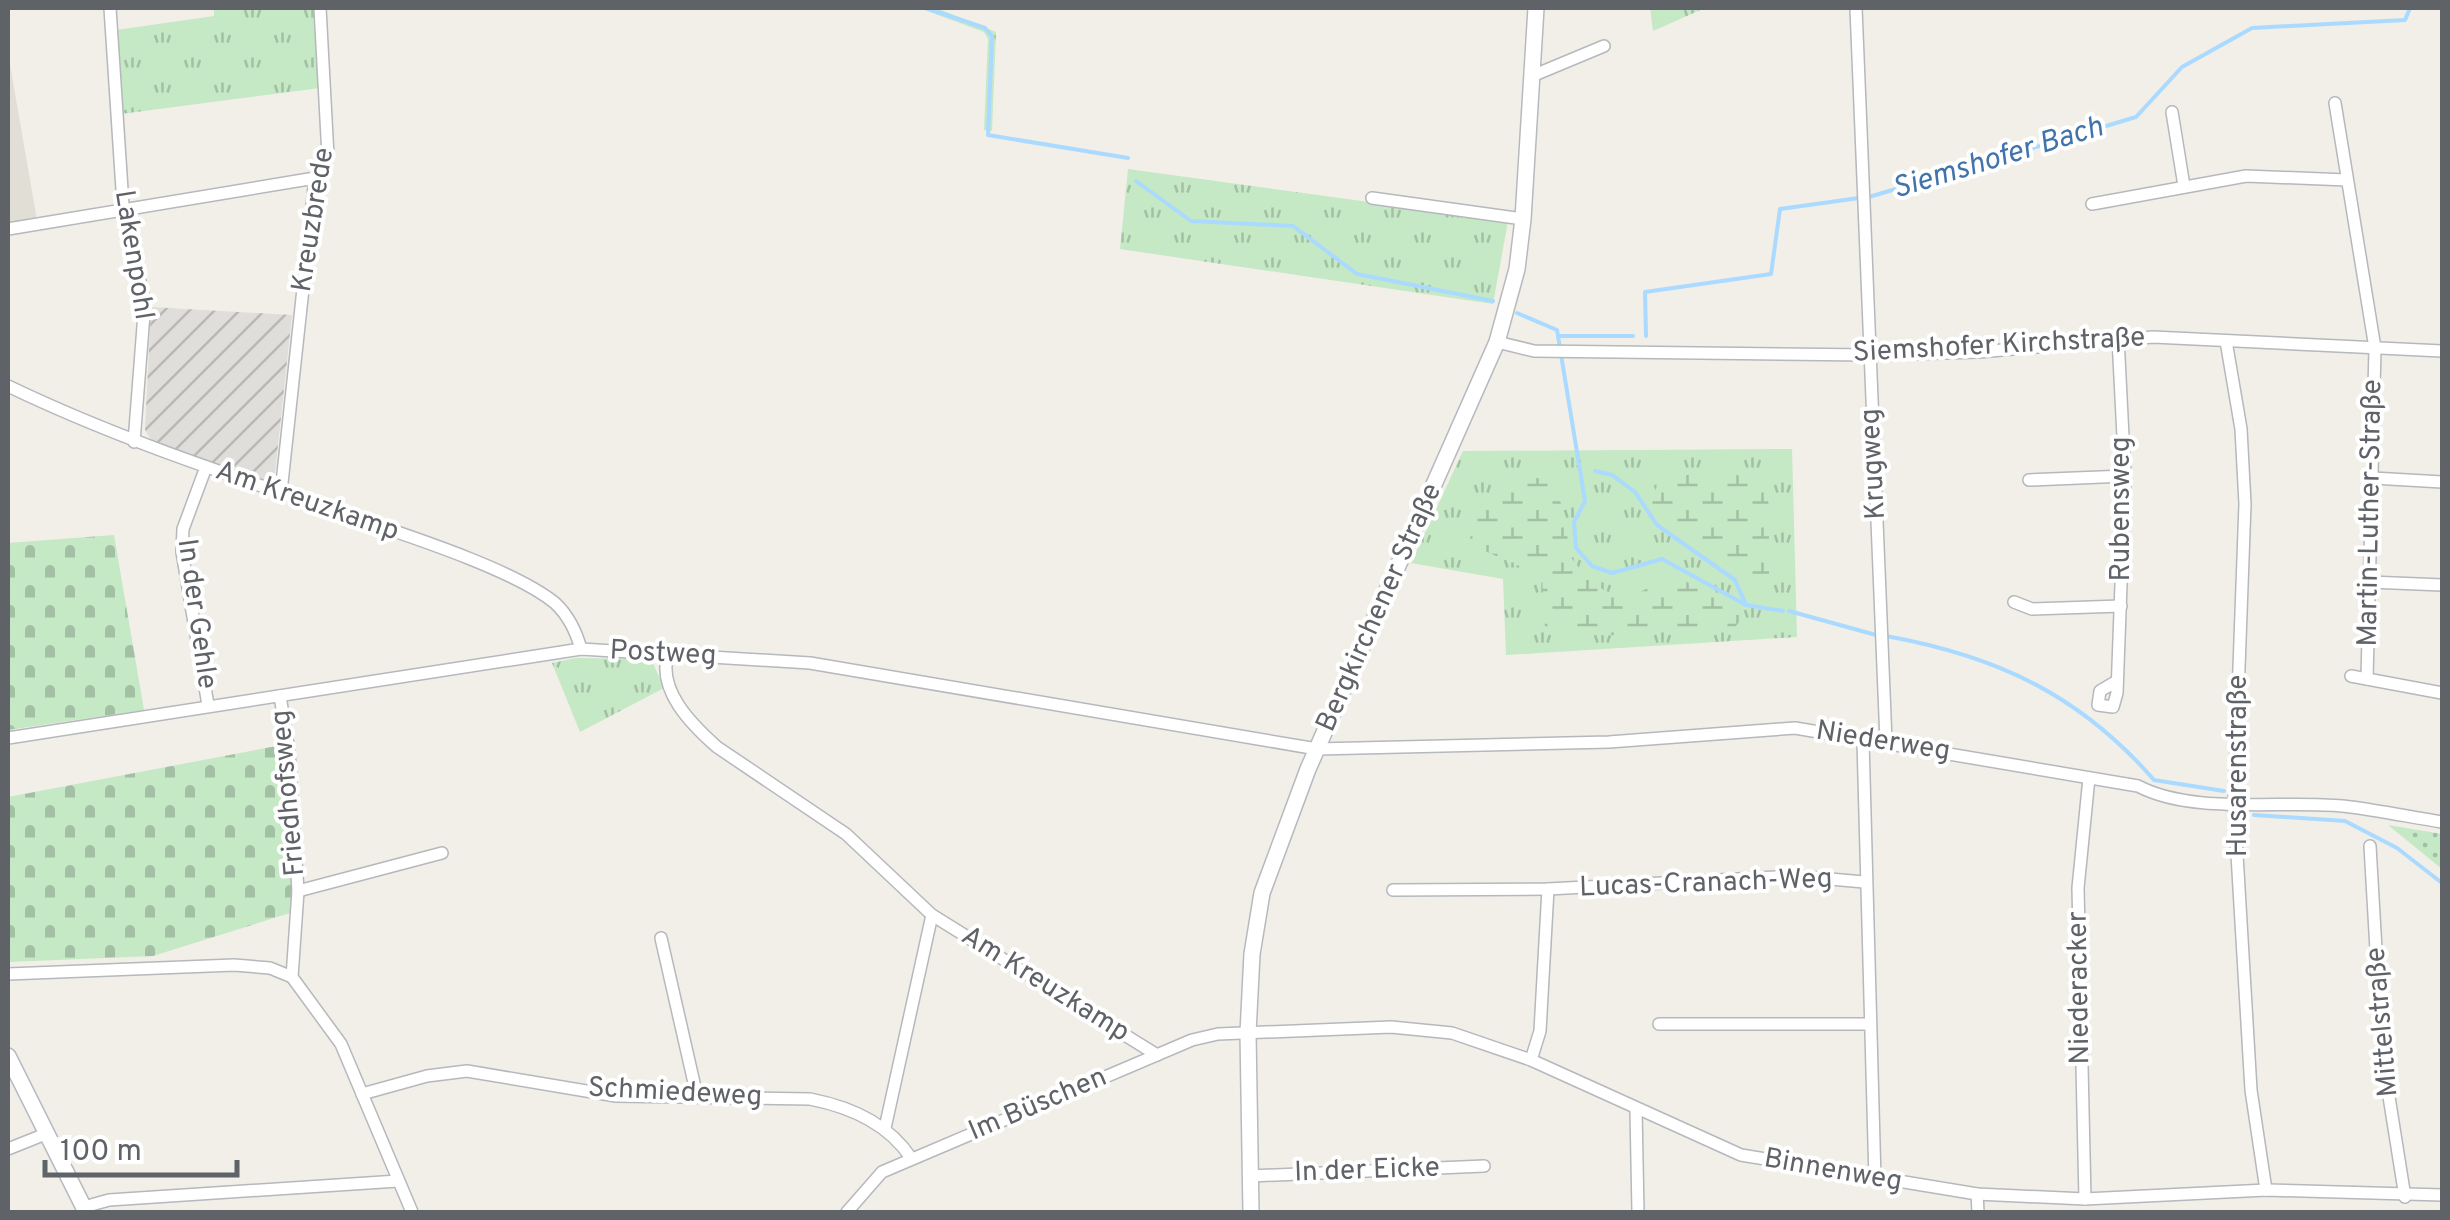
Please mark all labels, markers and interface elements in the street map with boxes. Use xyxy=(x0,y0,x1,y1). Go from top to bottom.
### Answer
water label: Siemshofer Bach xyxy=(1888,109,2108,209)
street label: Kreuzbrede xyxy=(285,145,343,295)
street label: Lakenpohl xyxy=(105,188,161,322)
street label: Siemshofer Kirchstraße xyxy=(1852,320,2146,372)
street label: Martin-Luther-Straße xyxy=(2351,379,2391,647)
street label: Krugweg xyxy=(1853,407,1895,521)
street label: Rubensweg xyxy=(2104,436,2140,582)
street label: Am Kreuzkamp xyxy=(210,454,404,550)
street label: Bergkirchener Straße xyxy=(1309,478,1451,738)
street label: In der Gehle xyxy=(168,537,224,691)
street label: Postweg xyxy=(609,633,717,675)
street label: Husarenstraße xyxy=(2221,675,2257,857)
street label: Friedhofsweg xyxy=(264,708,314,878)
street label: Niederweg xyxy=(1813,714,1953,770)
street label: Lucas-Cranach-Weg xyxy=(1579,862,1833,906)
street label: Niederacker xyxy=(2061,911,2099,1065)
street label: Am Kreuzkamp xyxy=(954,919,1136,1051)
street label: Mittelstraße xyxy=(2359,946,2407,1098)
street label: Im Büschen xyxy=(964,1060,1112,1150)
street label: Schmiedeweg xyxy=(587,1070,763,1116)
scale bar xyxy=(45,1115,238,1177)
text: 100 m xyxy=(60,1134,142,1171)
street label: Binnenweg xyxy=(1761,1141,1905,1201)
street label: In der Eicke xyxy=(1294,1150,1440,1192)

